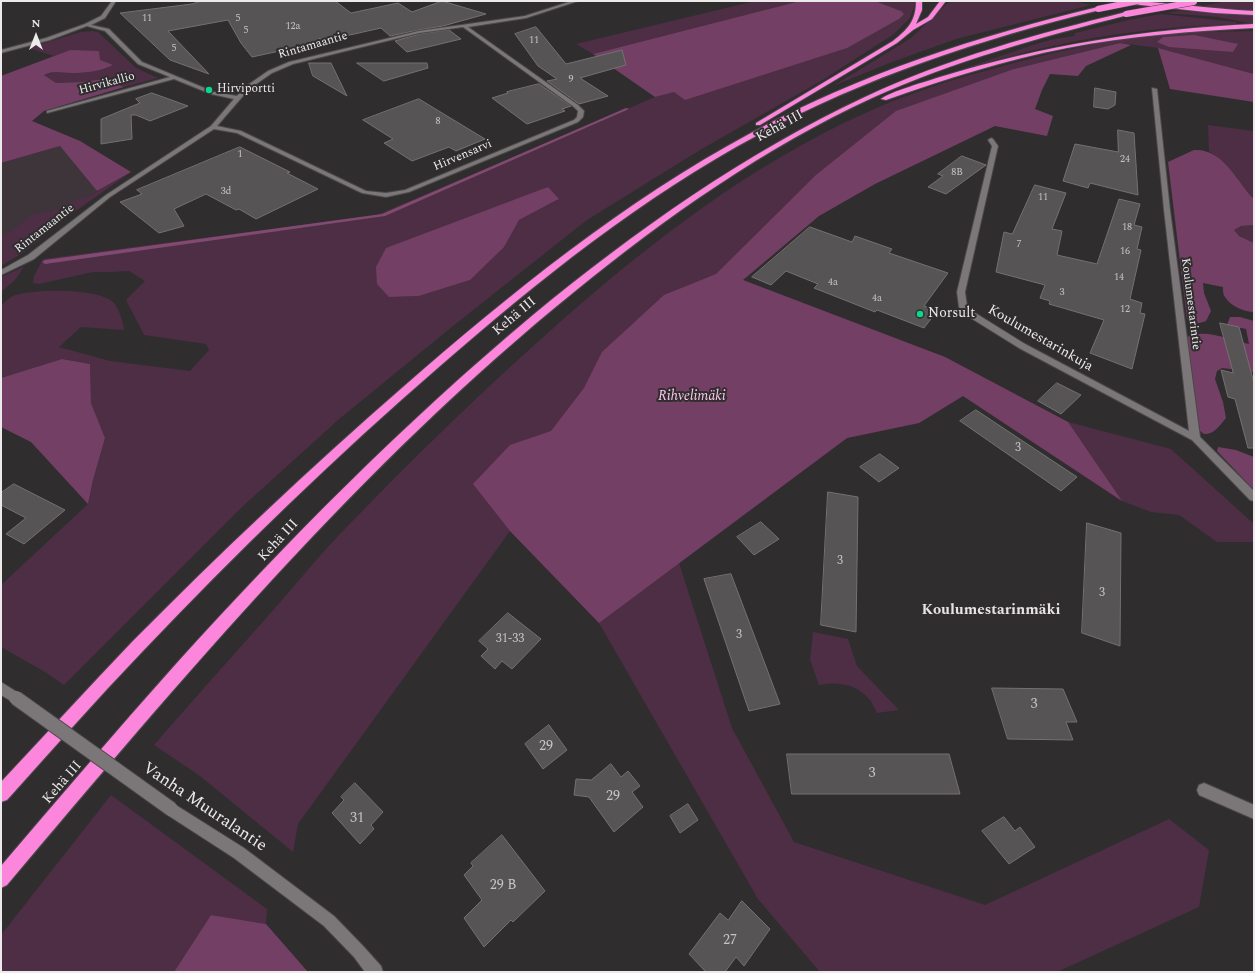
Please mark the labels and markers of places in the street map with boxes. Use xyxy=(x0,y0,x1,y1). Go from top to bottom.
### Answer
place label: Hirviportti xyxy=(217,83,275,97)
marker: Hirviportti xyxy=(204,85,214,95)
place label: Norsult xyxy=(928,306,975,322)
marker: Norsult xyxy=(915,309,925,319)

